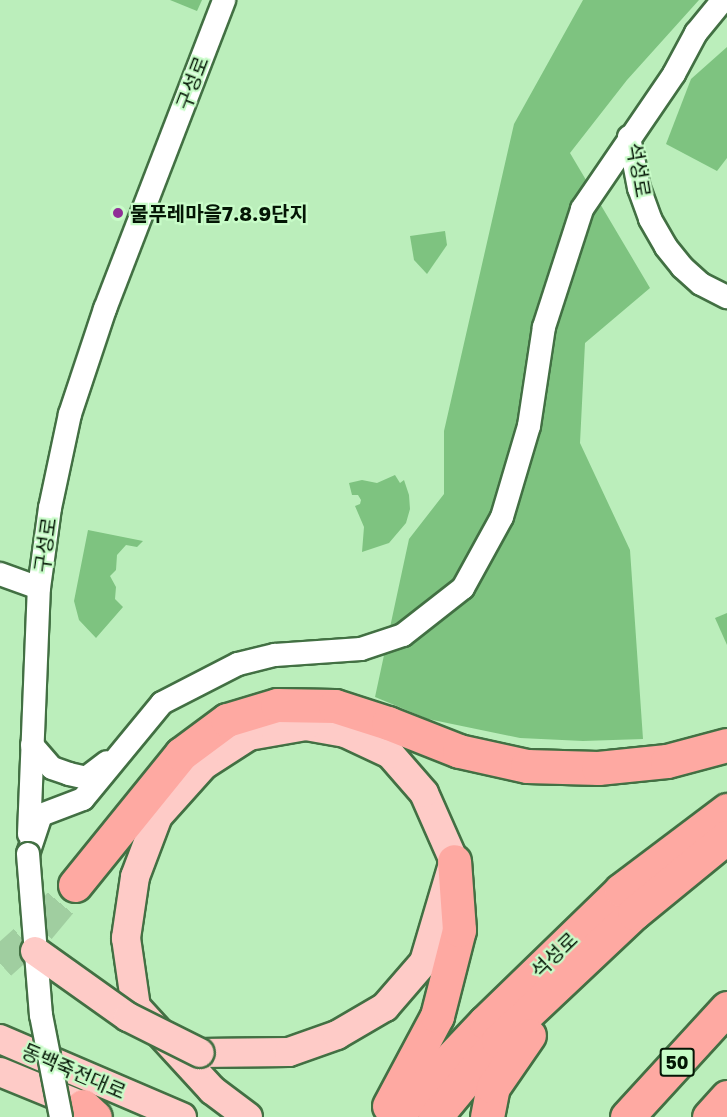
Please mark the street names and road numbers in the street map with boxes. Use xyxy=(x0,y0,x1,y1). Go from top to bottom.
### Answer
street label: 구성로 xyxy=(171,53,213,113)
street label: 석성로 xyxy=(622,141,656,199)
street label: 구성로 xyxy=(29,516,61,574)
street label: 석성로 xyxy=(526,927,582,983)
street label: 동백죽전대로 xyxy=(18,1038,130,1104)
road number: 50 xyxy=(659,1047,695,1077)

